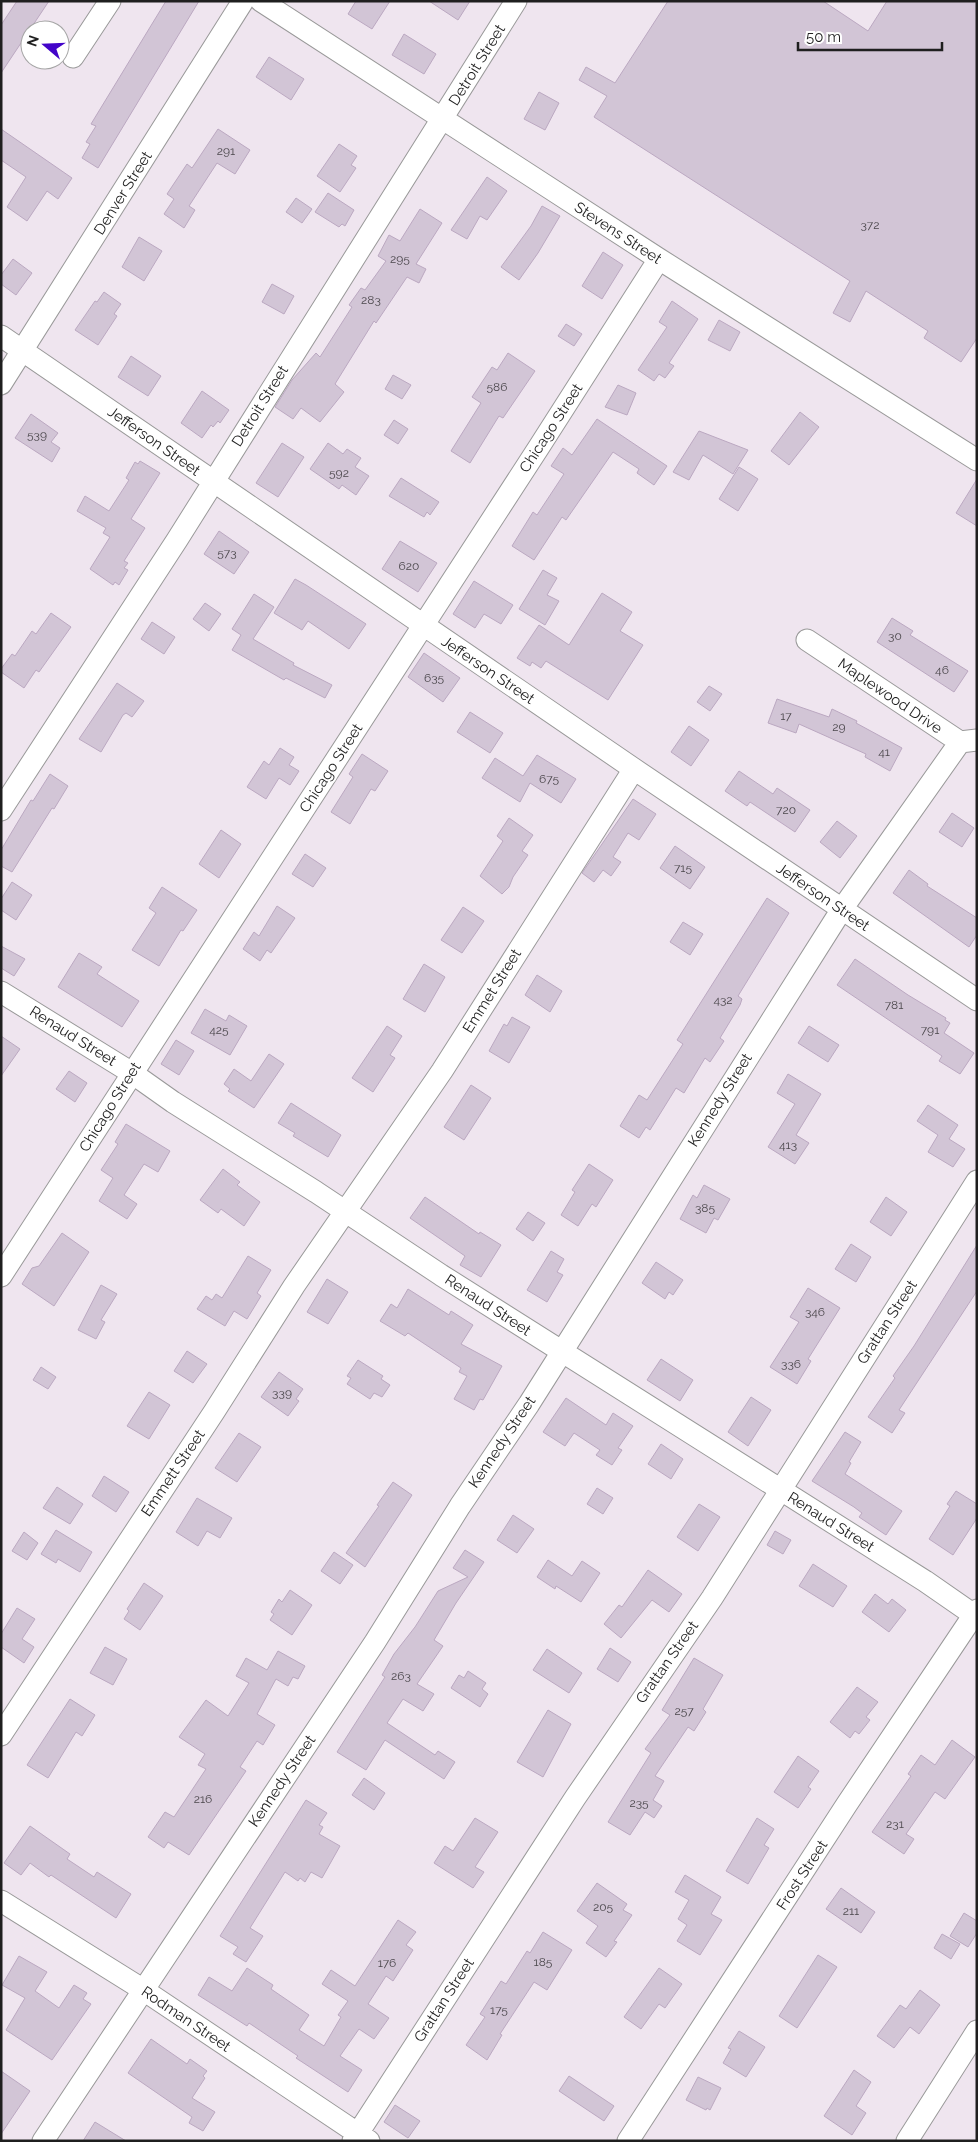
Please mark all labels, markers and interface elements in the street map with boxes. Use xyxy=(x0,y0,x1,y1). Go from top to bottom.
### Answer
north arrow xyxy=(20,20,70,70)
scale bar xyxy=(798,20,942,52)
street label: Detroit Street xyxy=(445,21,509,109)
text: 50 m xyxy=(806,28,841,46)
text: N xyxy=(23,33,42,48)
house number: 291 xyxy=(217,144,235,158)
street label: Denver Street xyxy=(90,148,156,238)
street label: Stevens Street xyxy=(571,198,665,268)
house number: 372 xyxy=(860,218,880,232)
house number: 295 xyxy=(390,252,410,266)
house number: 283 xyxy=(361,293,381,307)
street label: Detroit Street xyxy=(228,362,292,450)
house number: 586 xyxy=(487,380,507,394)
street label: Chicago Street xyxy=(516,380,586,476)
street label: Jefferson Street xyxy=(104,402,204,480)
house number: 539 xyxy=(27,428,47,442)
house number: 592 xyxy=(329,466,349,480)
house number: 573 xyxy=(217,546,237,560)
house number: 620 xyxy=(399,559,419,573)
house number: 30 xyxy=(888,629,902,643)
street label: Jefferson Street xyxy=(438,632,538,708)
street label: Maplewood Drive xyxy=(834,654,946,738)
house number: 46 xyxy=(935,663,949,677)
house number: 635 xyxy=(424,671,445,685)
house number: 17 xyxy=(780,709,792,723)
street label: Chicago Street xyxy=(296,720,366,816)
house number: 29 xyxy=(832,720,846,734)
house number: 41 xyxy=(878,745,890,759)
house number: 675 xyxy=(539,772,559,786)
house number: 720 xyxy=(776,803,796,817)
street label: Jefferson Street xyxy=(773,859,873,935)
house number: 715 xyxy=(674,861,693,875)
street label: Emmet Street xyxy=(459,946,525,1036)
house number: 432 xyxy=(713,993,733,1007)
house number: 781 xyxy=(885,998,903,1012)
street label: Renaud Street xyxy=(26,1002,120,1070)
house number: 425 xyxy=(209,1023,229,1037)
house number: 791 xyxy=(921,1023,939,1037)
street label: Kennedy Street xyxy=(684,1050,756,1150)
street label: Chicago Street xyxy=(75,1059,145,1155)
house number: 413 xyxy=(779,1138,797,1152)
house number: 385 xyxy=(695,1201,715,1215)
street label: Renaud Street xyxy=(442,1271,534,1339)
street label: Grattan Street xyxy=(853,1277,921,1367)
house number: 346 xyxy=(805,1305,825,1319)
house number: 336 xyxy=(781,1357,801,1371)
house number: 339 xyxy=(272,1386,292,1400)
street label: Kennedy Street xyxy=(465,1393,539,1491)
street label: Emmett Street xyxy=(137,1426,209,1520)
street label: Renaud Street xyxy=(784,1488,878,1556)
street label: Grattan Street xyxy=(632,1617,702,1707)
house number: 263 xyxy=(391,1669,411,1683)
house number: 257 xyxy=(674,1704,694,1718)
street label: Kennedy Street xyxy=(245,1732,319,1830)
house number: 216 xyxy=(194,1792,212,1806)
house number: 235 xyxy=(629,1796,649,1810)
house number: 231 xyxy=(886,1817,904,1831)
street label: Frost Street xyxy=(773,1837,831,1913)
house number: 205 xyxy=(593,1900,614,1914)
house number: 211 xyxy=(843,1904,859,1918)
street label: Grattan Street xyxy=(410,1955,478,2045)
house number: 185 xyxy=(534,1955,553,1969)
house number: 176 xyxy=(378,1956,396,1970)
street label: Rodman Street xyxy=(138,1982,234,2056)
house number: 175 xyxy=(490,2003,508,2017)

